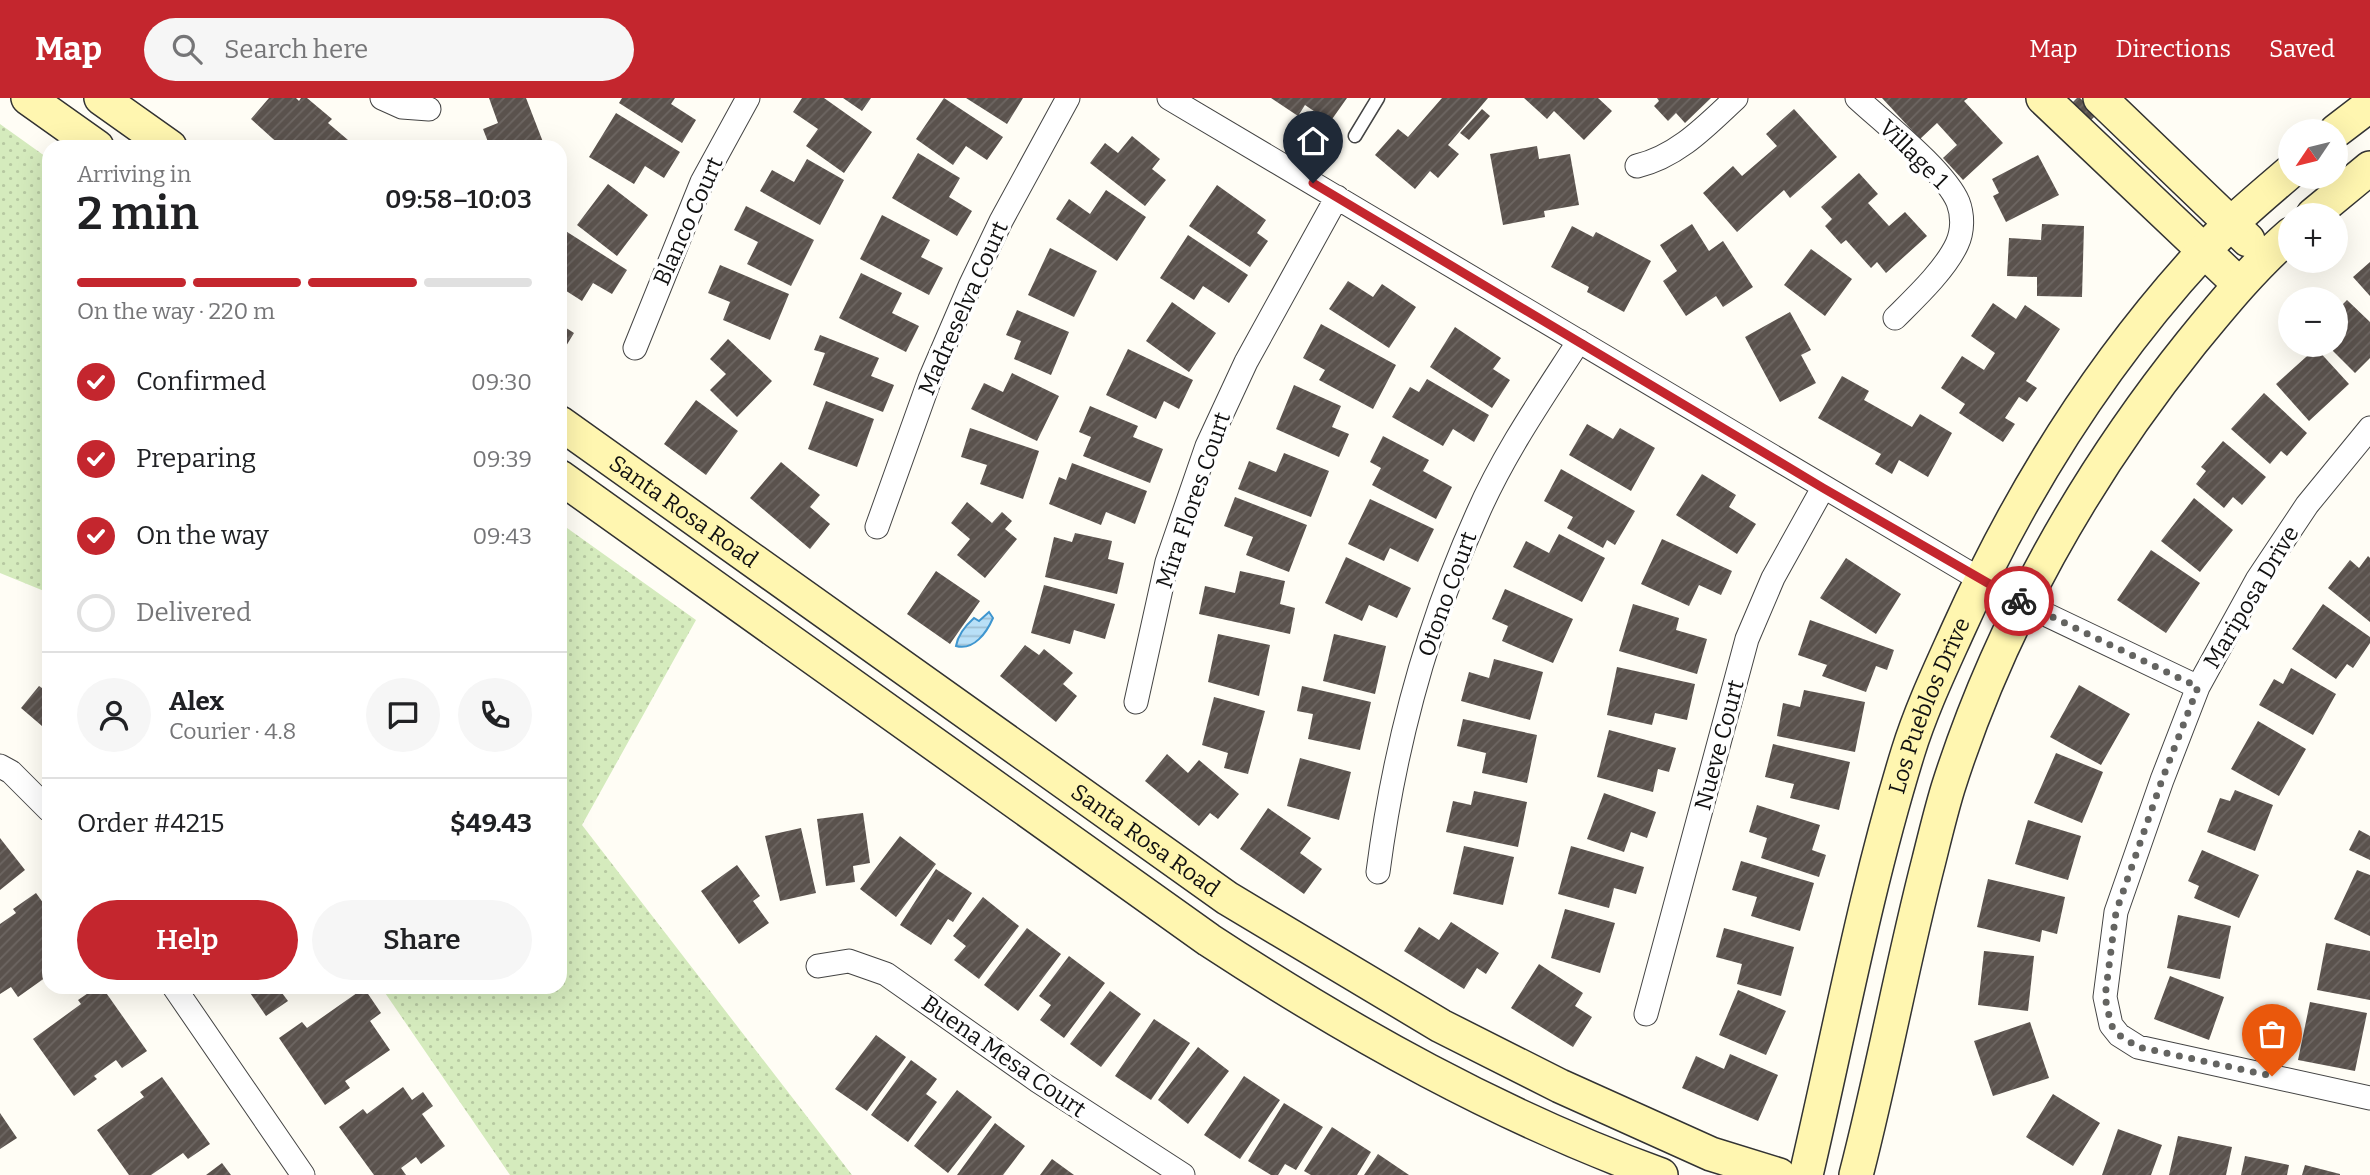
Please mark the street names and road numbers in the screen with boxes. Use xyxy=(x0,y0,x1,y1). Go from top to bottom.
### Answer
street label: Village 1 xyxy=(1874,114,1955,195)
street label: Blanco Court xyxy=(647,153,729,289)
street label: Madreselva Court xyxy=(912,217,1014,399)
street label: Mira Flores Court xyxy=(1150,408,1236,592)
street label: Santa Rosa Road xyxy=(604,449,764,574)
street label: Mariposa Drive xyxy=(2197,521,2305,673)
street label: Otono Court xyxy=(1411,528,1483,660)
street label: Los Pueblos Drive xyxy=(1882,613,1976,797)
street label: Nueve Court xyxy=(1688,677,1750,813)
street label: Santa Rosa Road xyxy=(1066,778,1226,903)
street label: Buena Mesa Court xyxy=(916,989,1092,1123)

